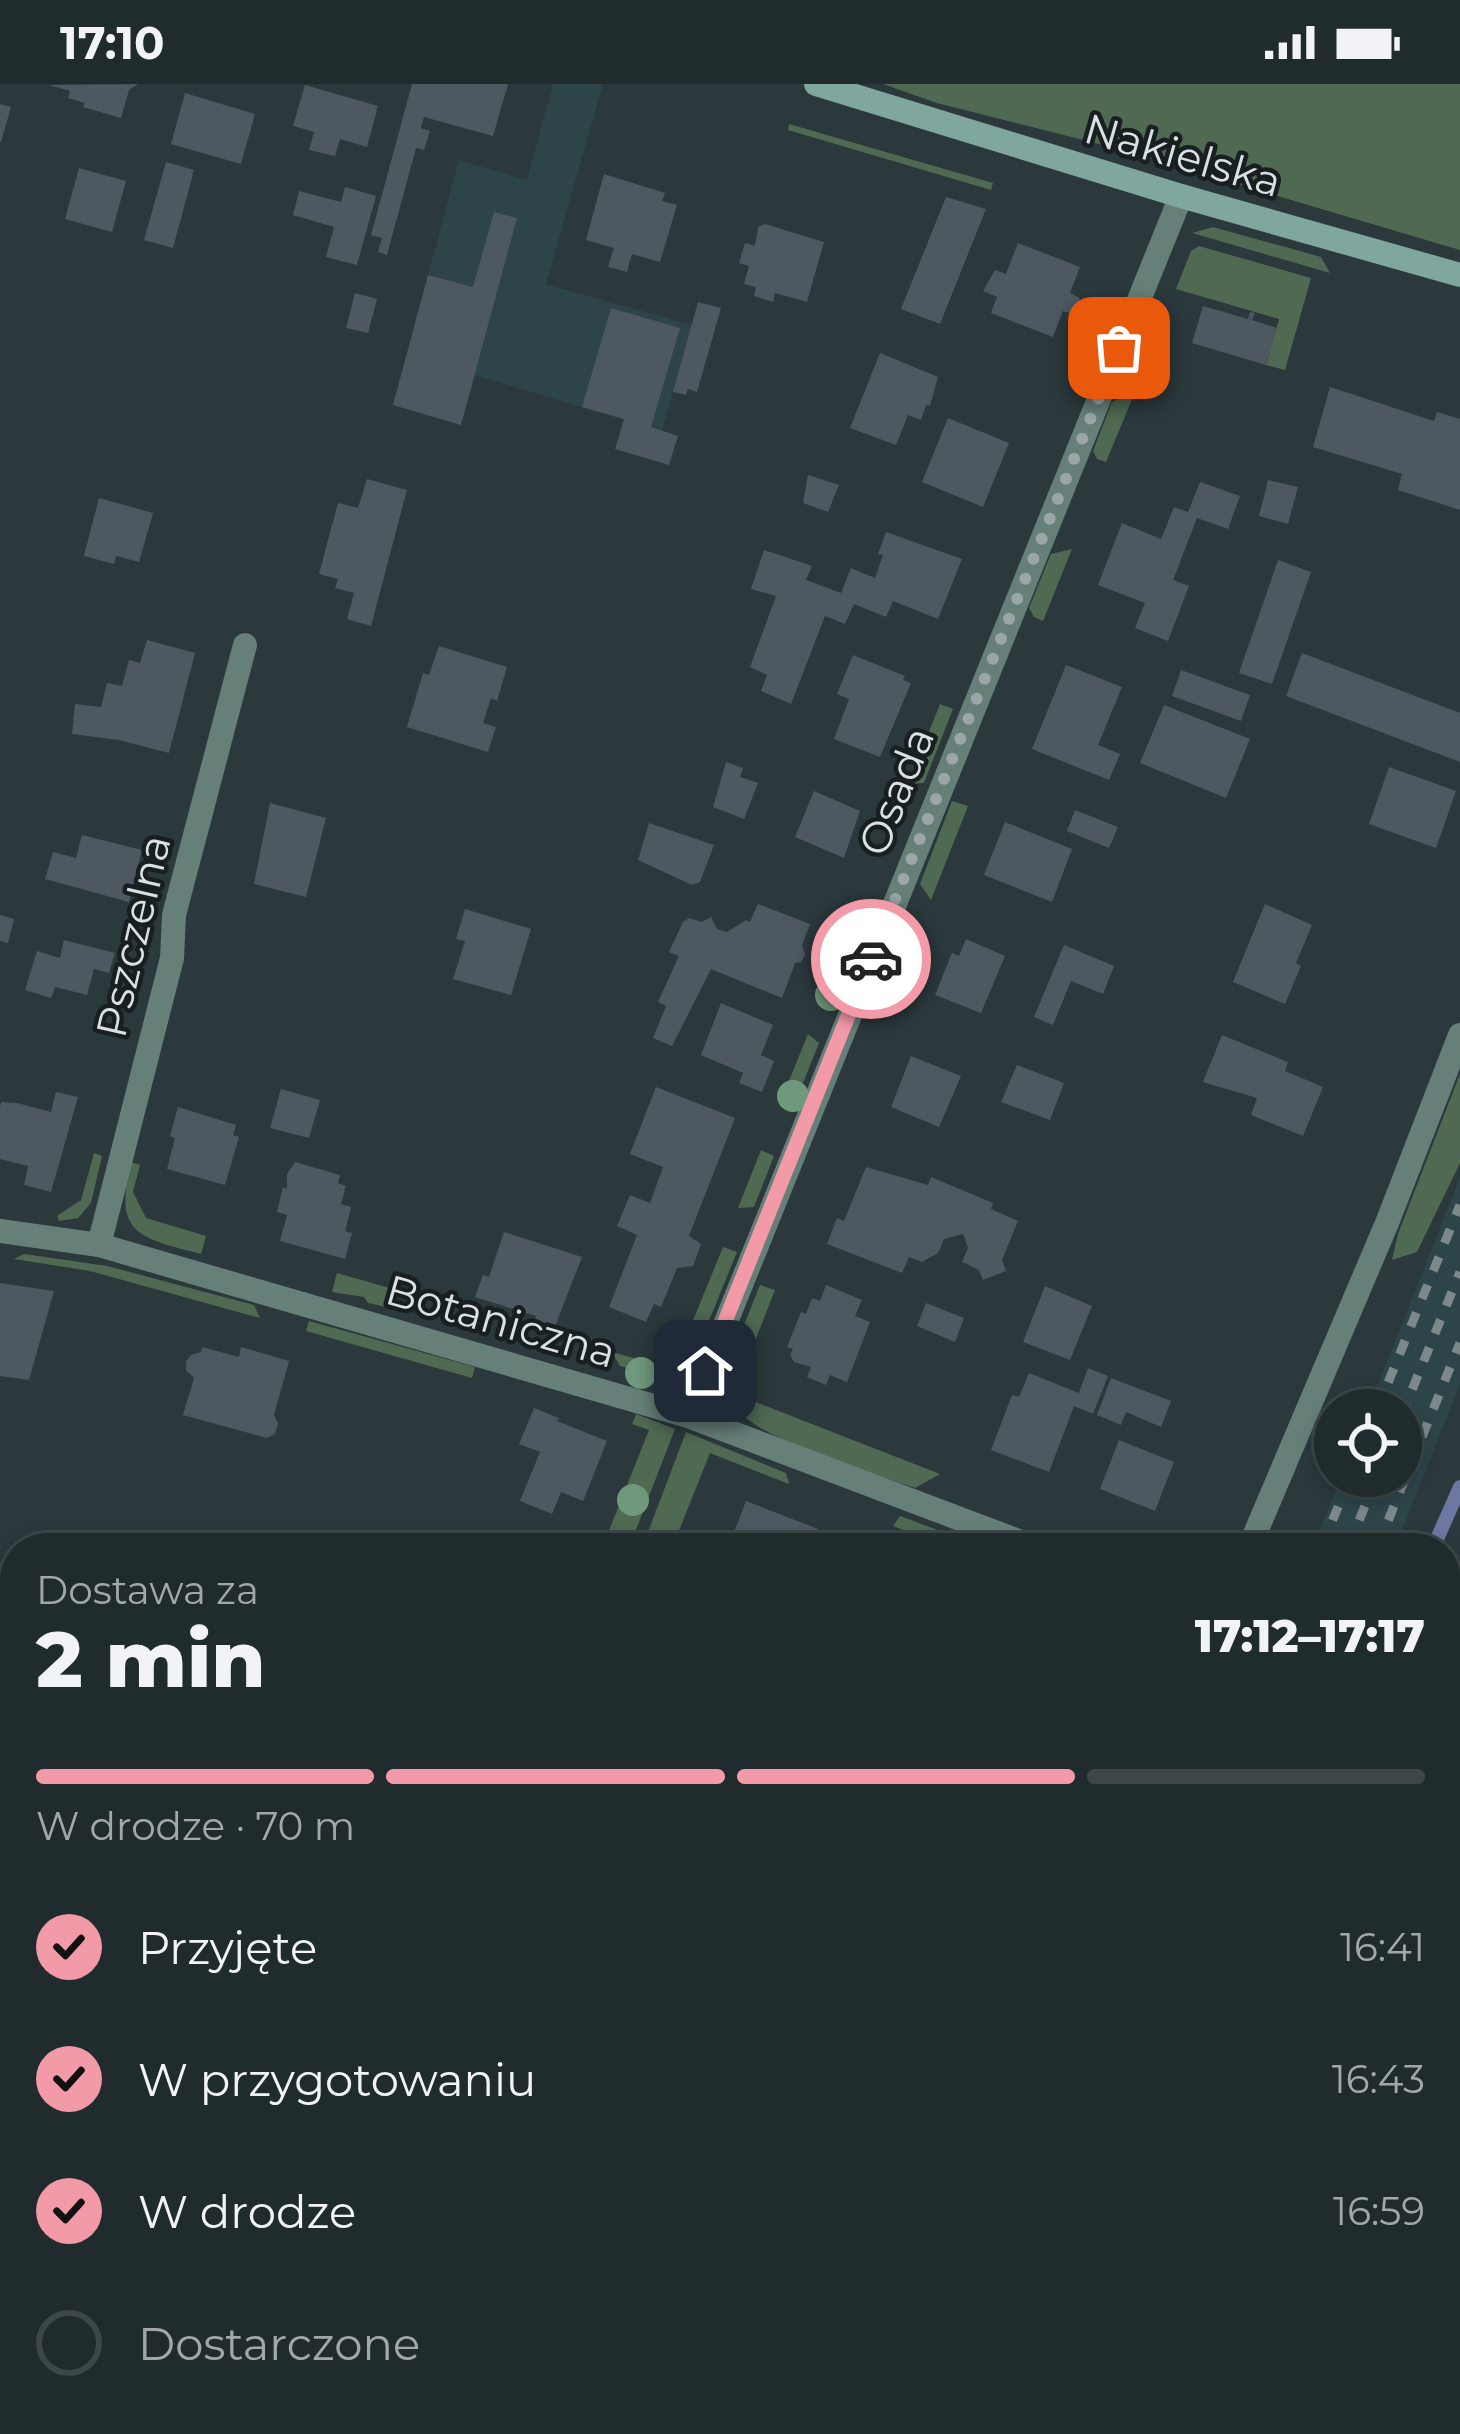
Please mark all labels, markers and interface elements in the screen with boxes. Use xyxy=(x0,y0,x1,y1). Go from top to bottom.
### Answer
text: 17:10 xyxy=(60,15,165,70)
street label: Nakielska xyxy=(1079,102,1287,208)
pin xyxy=(1068,297,1170,399)
icon: bag xyxy=(1086,315,1152,381)
street label: Osada xyxy=(847,719,945,863)
street label: Pszczelna xyxy=(84,830,182,1042)
courier xyxy=(811,899,931,1019)
icon: car xyxy=(838,926,904,992)
street label: Botaniczna xyxy=(380,1263,622,1379)
pin xyxy=(654,1320,756,1422)
icon: home xyxy=(672,1338,738,1404)
map controls xyxy=(1314,1389,1422,1497)
button: locate xyxy=(1314,1389,1422,1497)
text: Dostawa za xyxy=(36,1566,259,1614)
text: 17:12–17:17 xyxy=(1195,1608,1425,1663)
text: 2 min xyxy=(36,1611,266,1707)
text: W drodze · 70 m xyxy=(36,1802,355,1850)
icon: check xyxy=(36,1914,102,1980)
text: Przyjęte xyxy=(138,1920,317,1975)
text: 16:41 xyxy=(1340,1923,1425,1971)
icon: check xyxy=(36,2046,102,2112)
text: W przygotowaniu xyxy=(138,2052,536,2107)
text: 16:43 xyxy=(1332,2055,1425,2103)
icon: check xyxy=(36,2178,102,2244)
text: W drodze xyxy=(138,2184,356,2239)
text: 16:59 xyxy=(1333,2187,1425,2235)
text: Dostarczone xyxy=(138,2316,420,2371)

